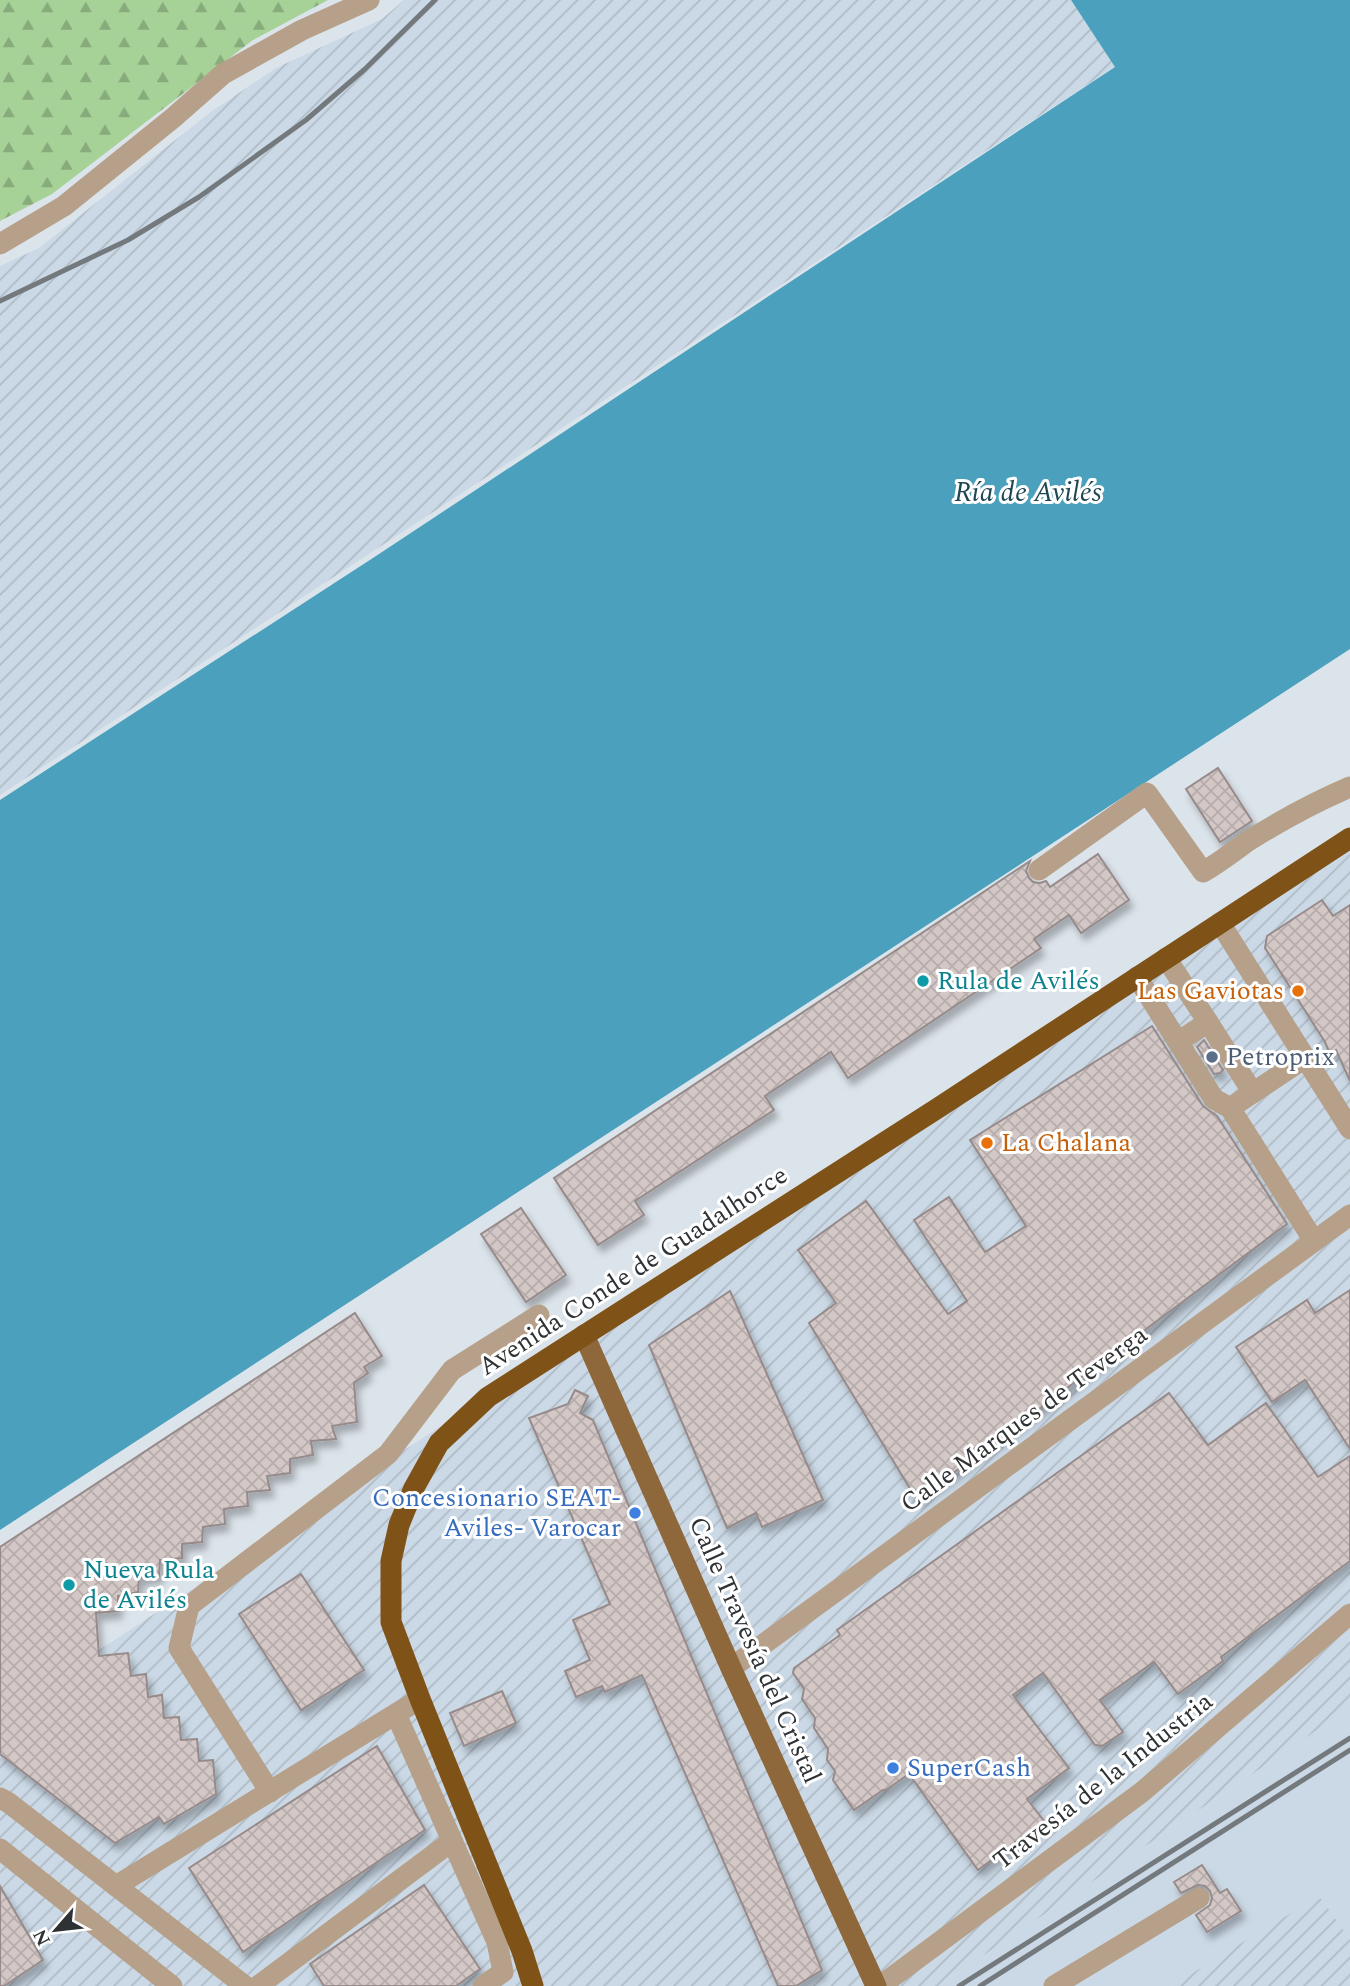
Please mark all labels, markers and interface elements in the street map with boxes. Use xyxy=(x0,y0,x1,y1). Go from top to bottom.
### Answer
water label: Ría de Avilés xyxy=(954,471,1102,514)
place label: Rula de Avilés xyxy=(937,961,1100,1001)
place label: Las Gaviotas xyxy=(1137,971,1284,1011)
marker: Rula de Avilés xyxy=(915,973,931,989)
marker: Las Gaviotas xyxy=(1290,983,1306,999)
place label: Petroprix xyxy=(1226,1037,1335,1077)
marker: Petroprix xyxy=(1204,1049,1220,1065)
place label: La Chalana xyxy=(1001,1123,1131,1163)
marker: La Chalana xyxy=(979,1135,995,1151)
street label: Avenida Conde de Guadalhorce xyxy=(470,1156,796,1386)
street label: Calle Marques de Teverga xyxy=(892,1315,1156,1523)
place label: Concesionario SEAT- Aviles- Varocar xyxy=(372,1478,621,1548)
marker: Concesionario SEAT- Aviles- Varocar xyxy=(627,1505,643,1521)
street label: Calle Travesía del Cristal xyxy=(678,1510,832,1790)
place label: Nueva Rula de Avilés xyxy=(83,1550,215,1620)
marker: Nueva Rula de Avilés xyxy=(61,1577,77,1593)
street label: Travesía de la Industria xyxy=(984,1682,1222,1880)
place label: SuperCash xyxy=(907,1748,1031,1788)
marker: SuperCash xyxy=(885,1760,901,1776)
north arrow xyxy=(21,1895,91,1965)
text: N xyxy=(26,1924,59,1951)

